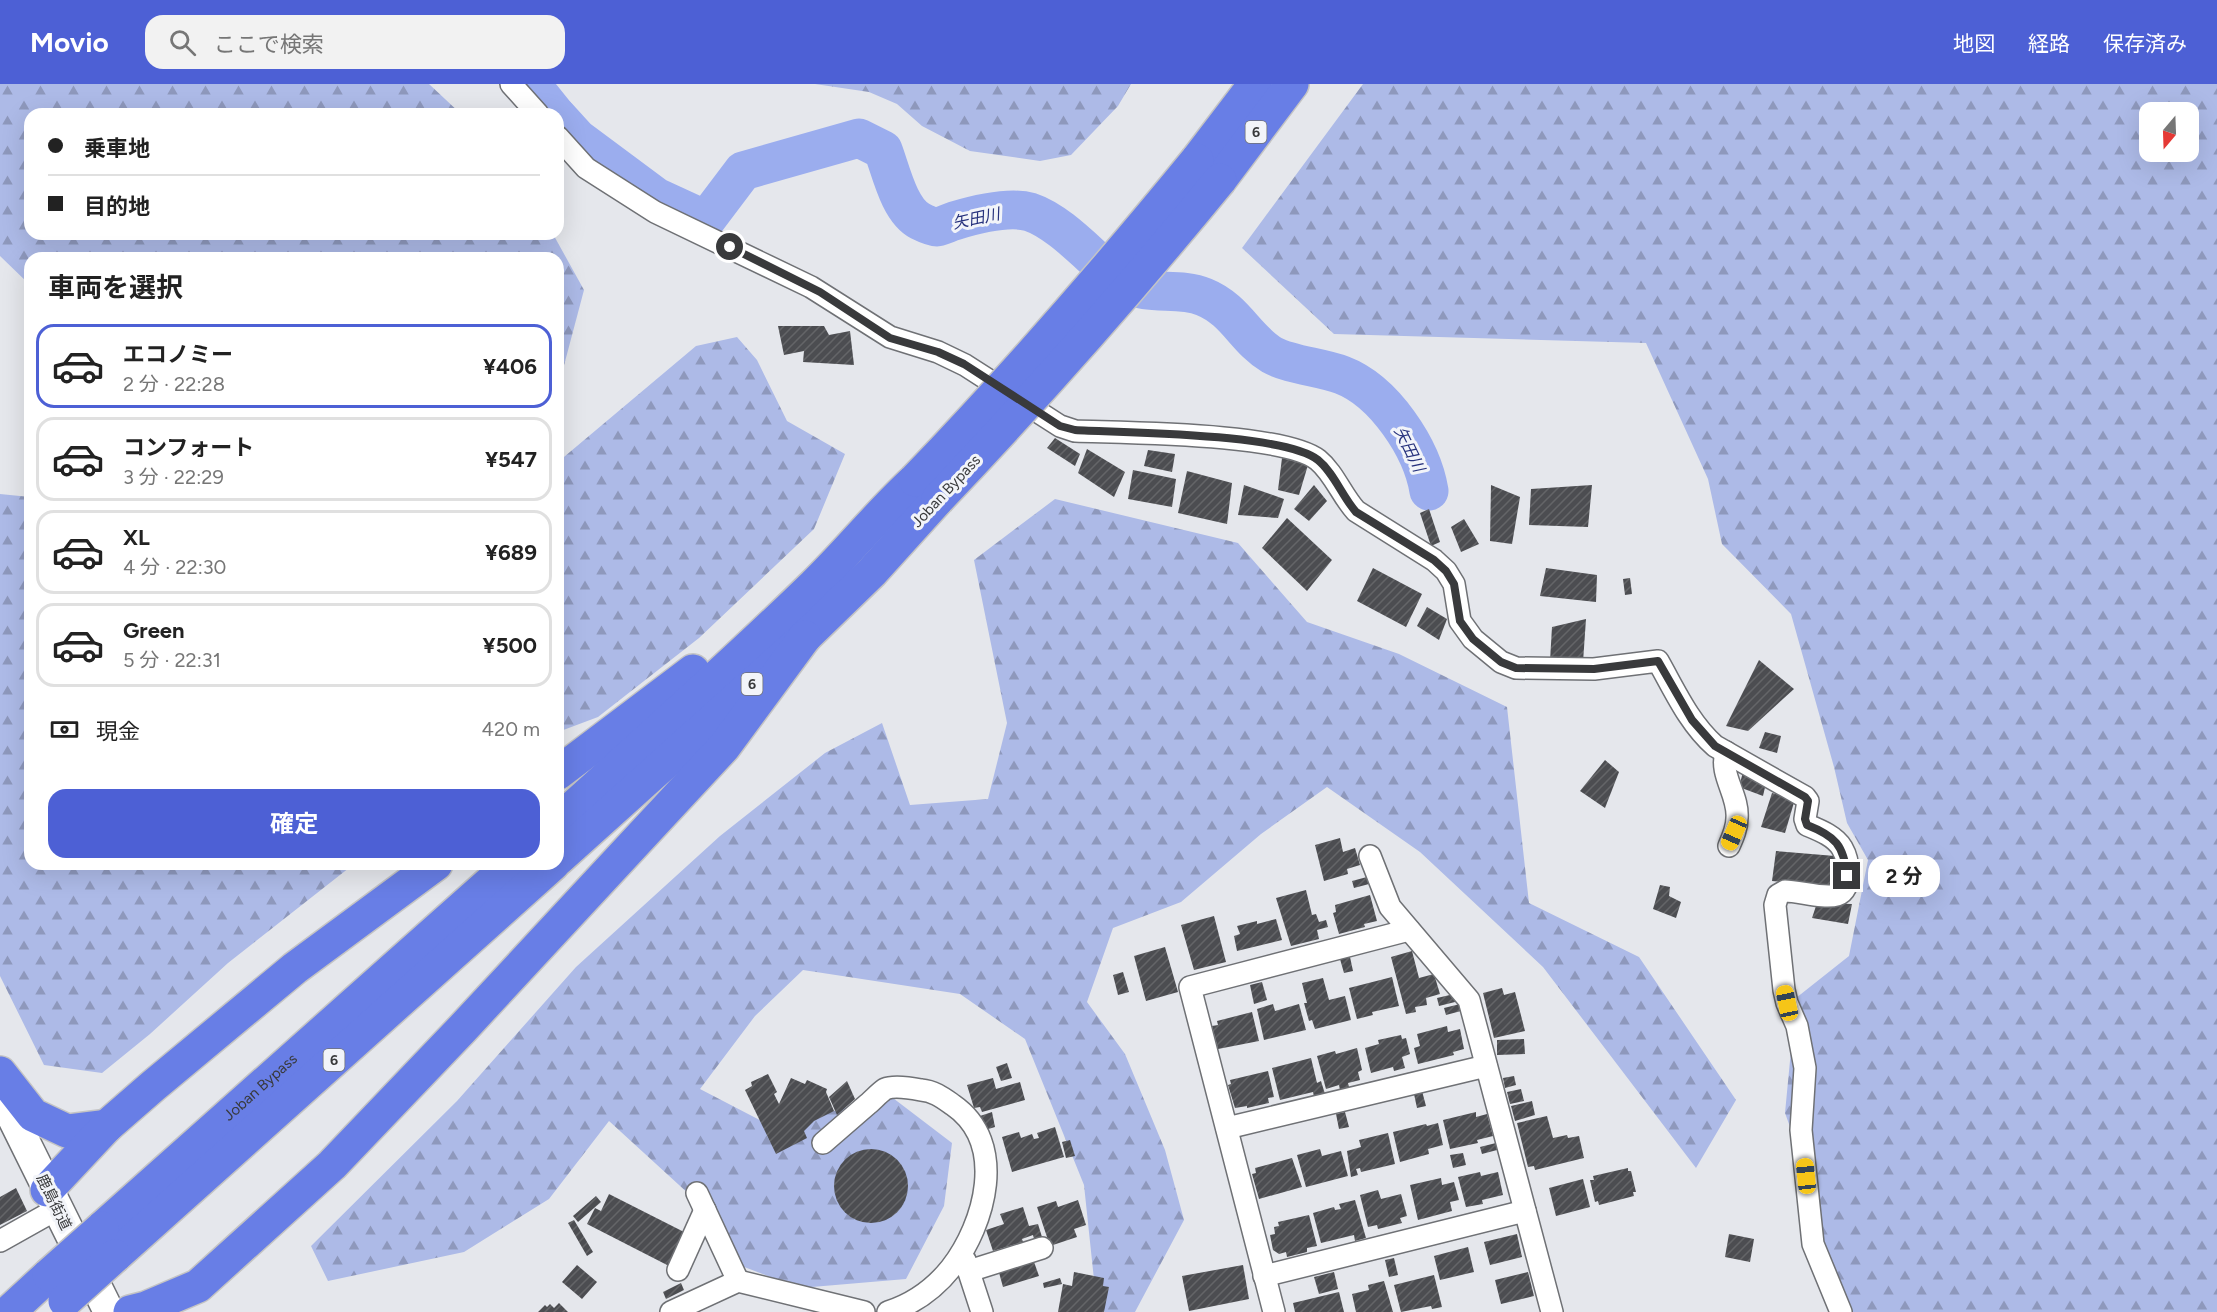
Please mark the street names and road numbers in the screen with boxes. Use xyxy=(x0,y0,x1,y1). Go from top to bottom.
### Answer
road number: 6 xyxy=(1246,121,1266,143)
street label: Joban Bypass xyxy=(908,451,984,531)
road number: 6 xyxy=(742,673,762,695)
road number: 6 xyxy=(324,1049,344,1071)
street label: Joban Bypass xyxy=(220,1050,301,1125)
street label: 鹿島街道 xyxy=(33,1171,75,1233)

